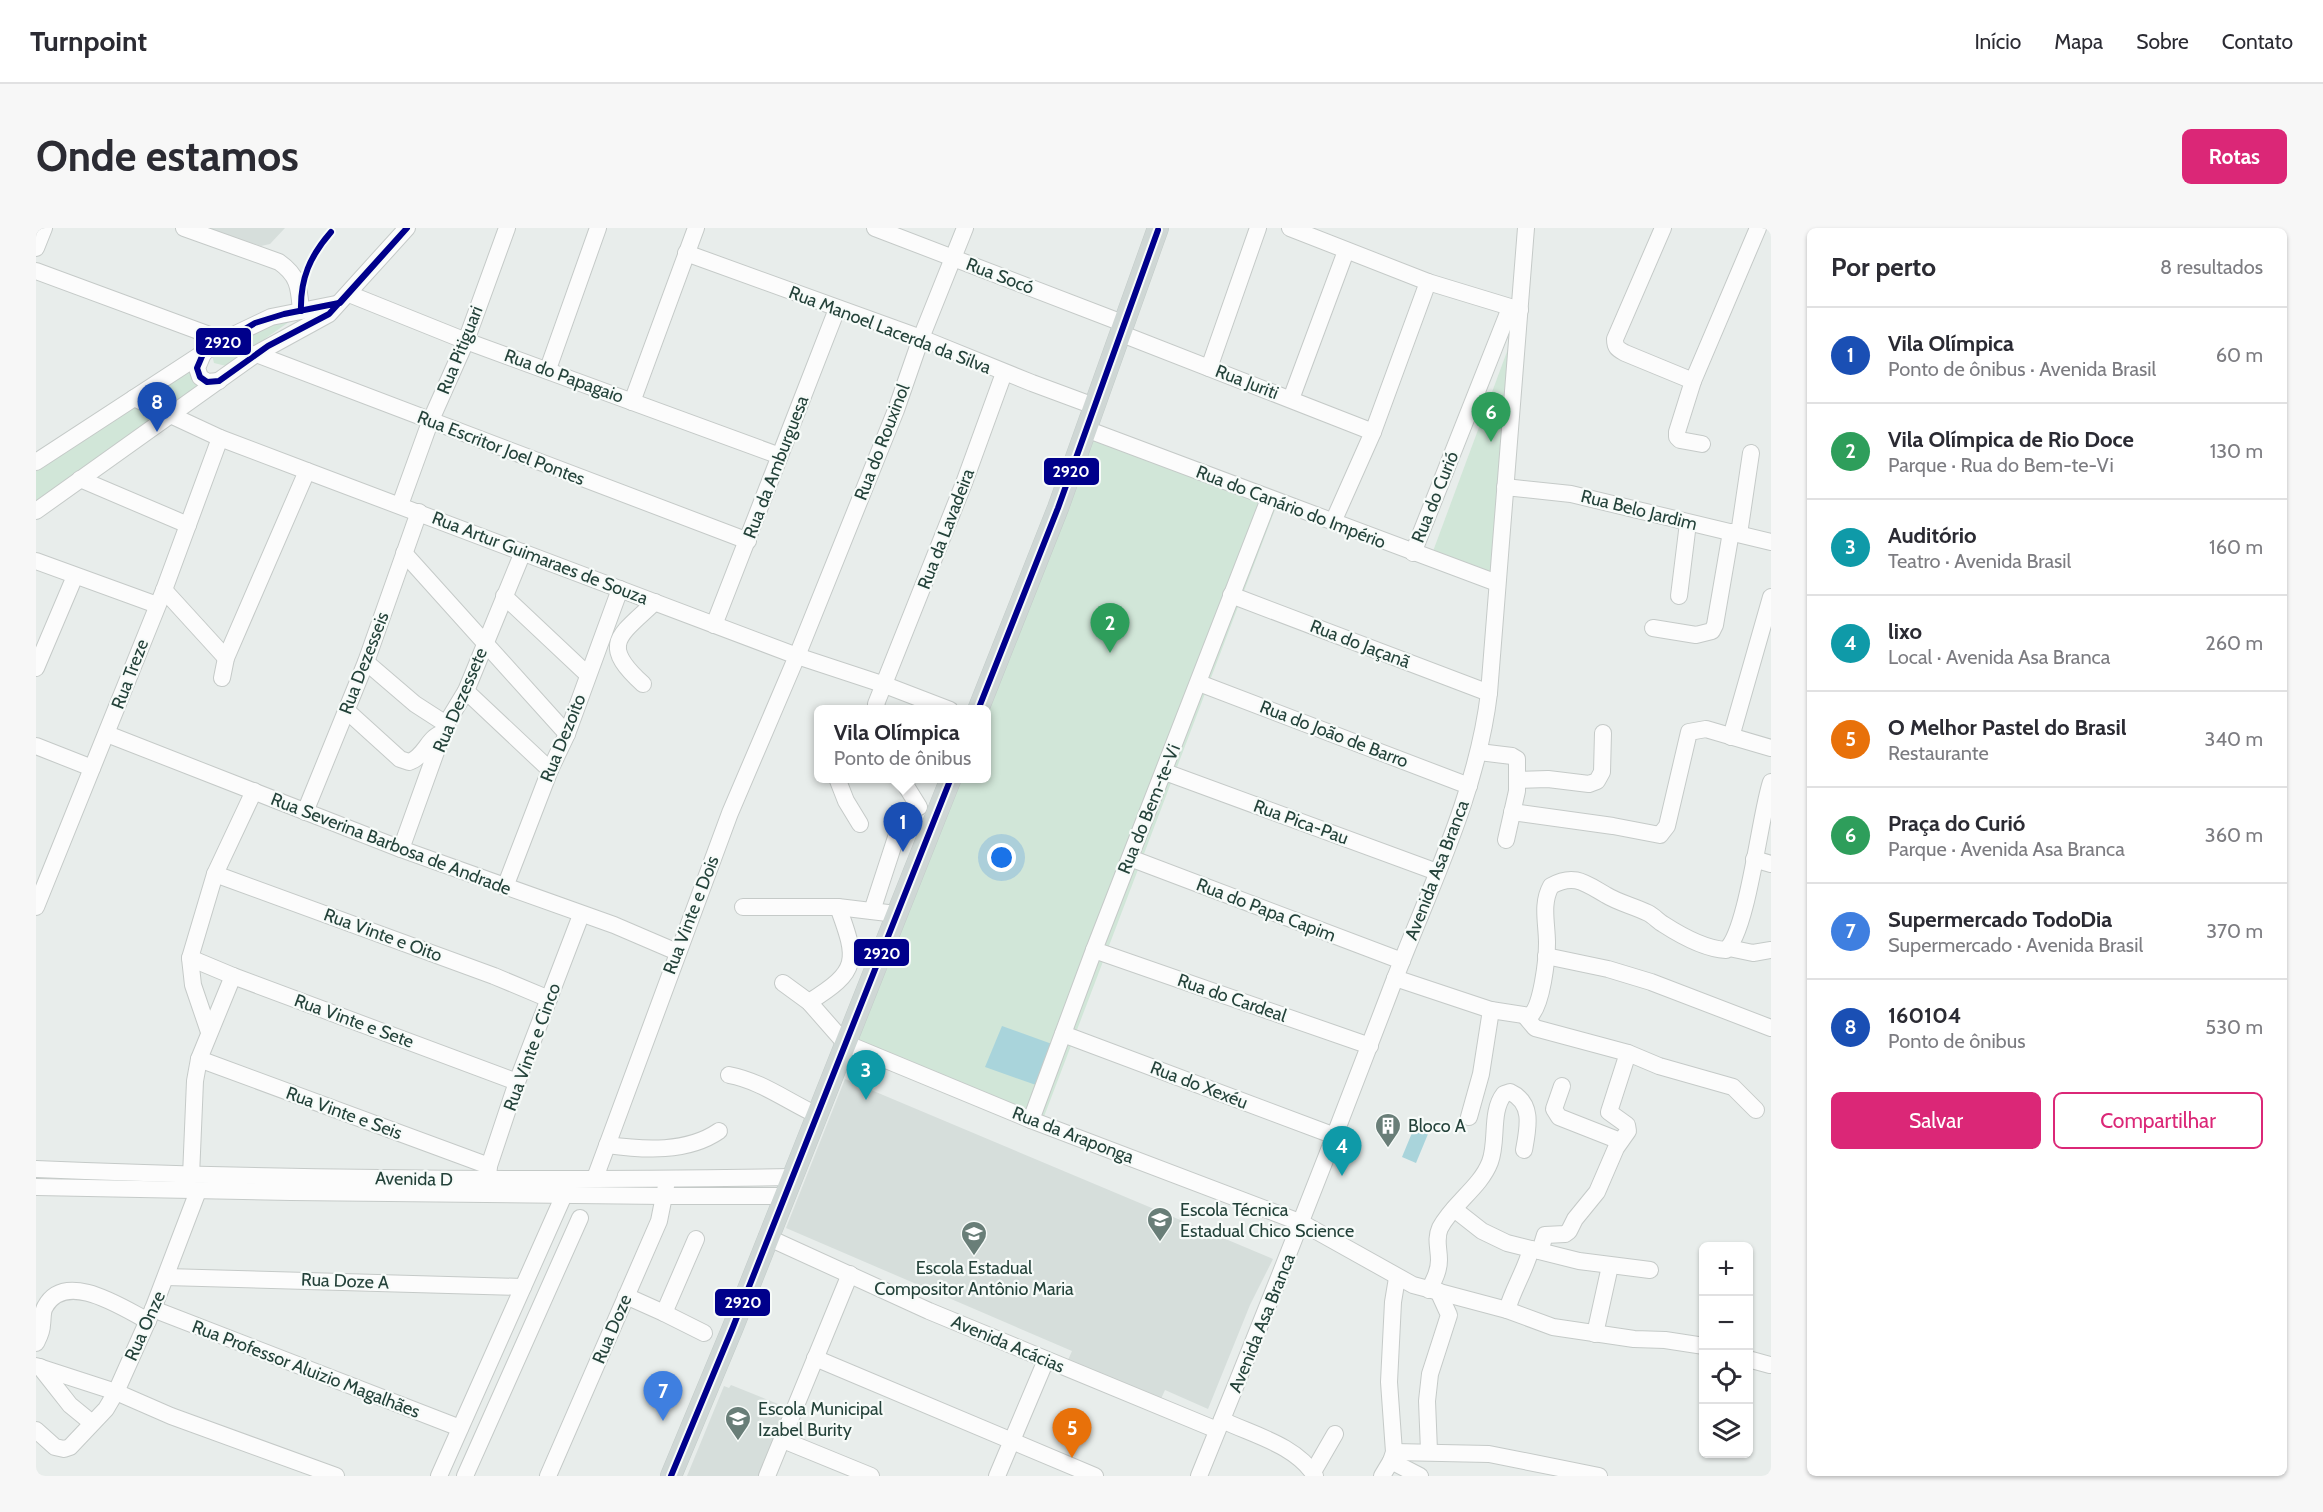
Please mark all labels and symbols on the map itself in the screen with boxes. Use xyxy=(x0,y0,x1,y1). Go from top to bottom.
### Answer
street label: Rua Socó xyxy=(963,253,1037,299)
street label: Rua Manoel Lacerda da Silva xyxy=(786,281,995,379)
street label: Rua Pitiguari xyxy=(432,303,488,397)
line badge: 2920 xyxy=(195,327,252,356)
text: 2920 xyxy=(204,333,242,352)
street label: Rua do Papagaio xyxy=(501,344,627,408)
street label: Rua Juriti xyxy=(1212,360,1282,404)
street label: Rua do Rouxinol xyxy=(850,380,915,503)
pin: 8 xyxy=(138,382,176,432)
street label: Rua da Amburguesa xyxy=(739,392,813,541)
pin: 6 xyxy=(1472,392,1510,442)
street label: Rua Escritor Joel Pontes xyxy=(414,406,588,490)
street label: Rua do Curió xyxy=(1407,448,1463,546)
line badge: 2920 xyxy=(1043,457,1100,486)
street label: Rua do Canário do Império xyxy=(1193,461,1389,553)
text: 2920 xyxy=(1052,462,1090,481)
street label: Rua da Lavadeira xyxy=(913,465,979,592)
street label: Rua Belo Jardim xyxy=(1579,485,1699,535)
street label: Rua Artur Guimaraes de Souza xyxy=(429,507,651,610)
pin: 2 xyxy=(1090,604,1130,653)
street label: Rua Dezesseis xyxy=(334,609,394,717)
street label: Rua do Jaçanã xyxy=(1307,615,1413,673)
street label: Rua Treze xyxy=(107,636,153,712)
street label: Rua Dezessete xyxy=(428,644,492,756)
street label: Rua Dezoito xyxy=(535,691,591,785)
street label: Rua do João de Barro xyxy=(1257,696,1411,772)
street label: Rua do Bem-te-Vi xyxy=(1113,741,1185,877)
street label: Rua Severina Barbosa de Andrade xyxy=(268,788,514,900)
street label: Rua Pica-Pau xyxy=(1251,795,1351,849)
street label: Avenida Asa Branca xyxy=(1400,797,1474,943)
pin: 1 xyxy=(884,802,922,852)
your location xyxy=(987,843,1016,872)
street label: Rua Vinte e Dois xyxy=(658,853,724,977)
street label: Rua do Papa Capim xyxy=(1193,873,1339,947)
street label: Rua Vinte e Oito xyxy=(321,903,445,967)
line badge: 2920 xyxy=(853,938,910,967)
text: 2920 xyxy=(863,944,901,963)
street label: Rua do Cardeal xyxy=(1175,969,1290,1027)
street label: Rua Vinte e Cinco xyxy=(499,980,565,1114)
street label: Rua Vinte e Sete xyxy=(291,989,417,1053)
pin: 3 xyxy=(846,1050,886,1100)
street label: Rua do Xexéu xyxy=(1147,1056,1251,1114)
street label: Rua Vinte e Seis xyxy=(283,1082,405,1144)
street label: Rua da Araponga xyxy=(1009,1102,1137,1168)
building icon: Bloco A xyxy=(1373,1111,1403,1149)
place label: Bloco A xyxy=(1408,1115,1466,1137)
pin: 4 xyxy=(1322,1126,1362,1176)
street label: Avenida D xyxy=(375,1167,453,1191)
place label: Escola Técnica Estadual Chico Science xyxy=(1180,1199,1354,1242)
school or university icon: Escola Técnica Estadual Chico Science xyxy=(1145,1205,1175,1243)
school or university icon: Escola Estadual Compositor Antônio Maria xyxy=(959,1219,989,1257)
street label: Avenida Asa Branca xyxy=(1224,1250,1300,1396)
place label: Escola Estadual Compositor Antônio Maria xyxy=(874,1257,1074,1300)
street label: Rua Doze A xyxy=(301,1268,389,1294)
street label: Rua Onze xyxy=(120,1288,170,1364)
line badge: 2920 xyxy=(714,1288,771,1317)
street label: Rua Doze xyxy=(588,1291,636,1367)
text: 2920 xyxy=(724,1293,762,1312)
street label: Avenida Acácias xyxy=(948,1310,1068,1378)
street label: Rua Professor Aluizio Magalhães xyxy=(189,1315,423,1423)
pin: 7 xyxy=(644,1372,682,1421)
place label: Escola Municipal Izabel Burity xyxy=(758,1398,884,1441)
school or university icon: Escola Municipal Izabel Burity xyxy=(723,1404,753,1442)
pin: 5 xyxy=(1052,1408,1092,1458)

